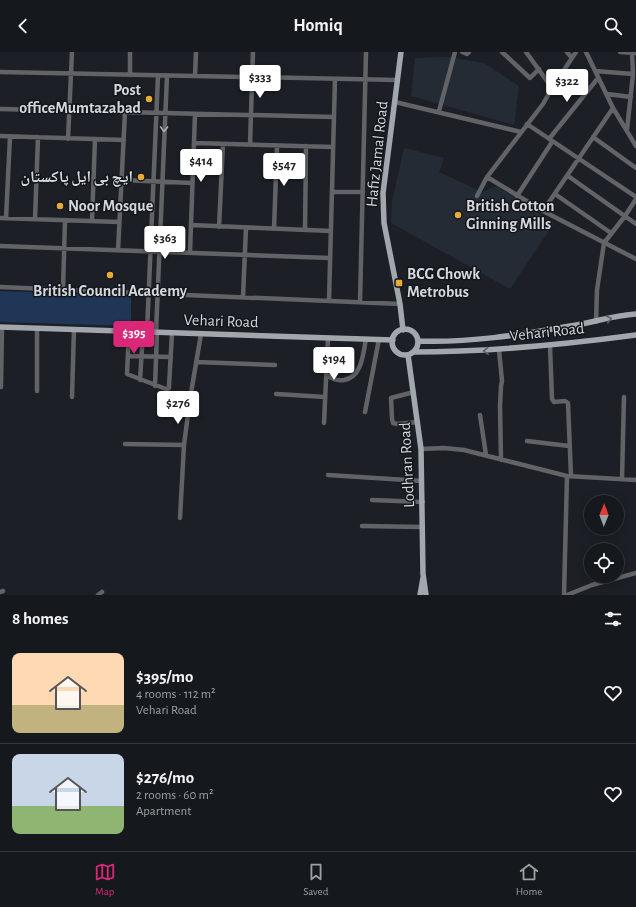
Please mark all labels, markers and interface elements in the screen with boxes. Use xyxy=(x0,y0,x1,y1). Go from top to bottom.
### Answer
icon: back xyxy=(12,15,34,37)
icon: search xyxy=(602,15,624,37)
text: Homiq xyxy=(293,17,343,35)
pin: $333 xyxy=(236,65,284,99)
pin: $322 xyxy=(543,69,591,103)
text: $333 xyxy=(249,71,271,84)
text: $322 xyxy=(555,75,579,88)
place label: Post officeMumtazabad xyxy=(19,82,142,116)
marker: Post officeMumtazabad xyxy=(144,94,154,104)
street label: Hafiz Jamal Road xyxy=(363,100,391,208)
one-way arrow xyxy=(160,126,169,132)
pin: $414 xyxy=(177,149,225,183)
pin: $547 xyxy=(260,153,308,187)
text: $414 xyxy=(189,155,213,168)
text: $547 xyxy=(272,159,296,172)
place label: ایچ بی ایل پاکستان xyxy=(20,169,133,187)
marker: ایچ بی ایل پاکستان xyxy=(136,172,146,182)
place label: Noor Mosque xyxy=(68,198,154,214)
place label: British Cotton Ginning Mills xyxy=(466,198,554,232)
marker: Noor Mosque xyxy=(55,201,65,211)
marker: British Cotton Ginning Mills xyxy=(453,210,463,220)
pin: $363 xyxy=(141,226,189,260)
text: $363 xyxy=(153,232,177,245)
place label: BCG Chowk Metrobus xyxy=(407,266,480,300)
marker: British Council Academy xyxy=(105,270,115,280)
marker: BCG Chowk Metrobus xyxy=(394,278,404,288)
place label: British Council Academy xyxy=(33,283,188,300)
street label: Vehari Road xyxy=(183,312,259,330)
one-way arrow xyxy=(606,315,612,323)
street label: Vehari Road xyxy=(509,320,585,344)
pin: $395 xyxy=(110,321,158,355)
text: $395 xyxy=(122,327,146,340)
one-way arrow xyxy=(483,346,489,355)
pin: $194 xyxy=(310,347,358,381)
text: $194 xyxy=(322,353,346,366)
pin: $276 xyxy=(154,391,202,425)
text: $276 xyxy=(166,397,190,410)
street label: Lodhran Road xyxy=(397,422,417,508)
north arrow xyxy=(584,495,624,535)
map controls xyxy=(584,495,624,583)
button: locate xyxy=(584,543,624,583)
icon: filters xyxy=(602,608,624,630)
text: 8 homes xyxy=(12,610,69,627)
text: $395/mo xyxy=(136,668,193,685)
icon: home xyxy=(44,669,92,717)
icon: heart xyxy=(602,682,624,704)
text: 4 rooms · 112 m² xyxy=(136,688,216,701)
text: Vehari Road xyxy=(136,704,197,717)
text: $276/mo xyxy=(136,769,194,786)
icon: home xyxy=(44,770,92,818)
icon: heart xyxy=(602,783,624,805)
text: 2 rooms · 60 m² xyxy=(136,789,213,802)
text: Apartment xyxy=(136,805,191,818)
tab: Map xyxy=(94,861,116,898)
tab: Saved xyxy=(303,861,328,898)
tab: Home xyxy=(516,861,542,898)

